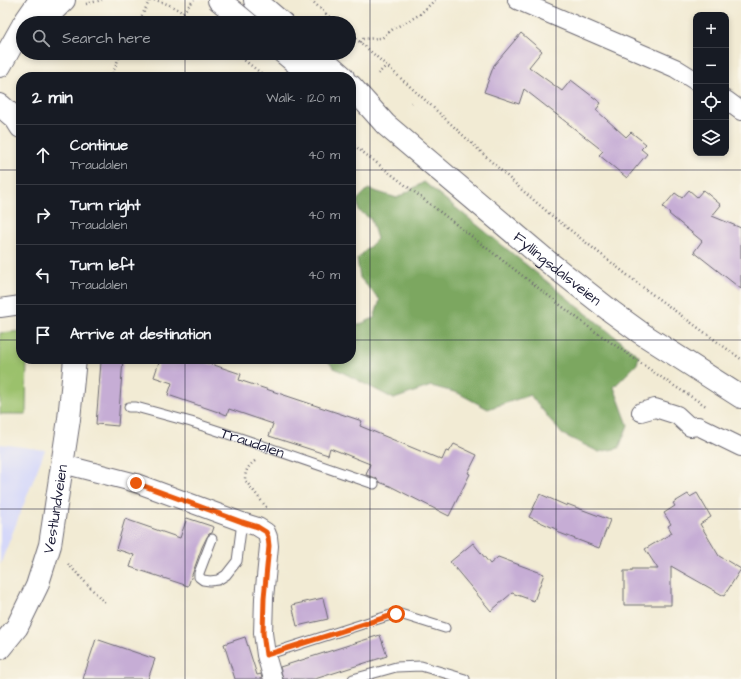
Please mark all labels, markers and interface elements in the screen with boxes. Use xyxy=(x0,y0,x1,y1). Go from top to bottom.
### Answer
map controls xyxy=(693,12,729,156)
button: + xyxy=(693,12,729,48)
search box xyxy=(16,16,356,60)
icon: search xyxy=(30,27,52,49)
text: Search here xyxy=(62,28,151,49)
button: − xyxy=(693,48,729,84)
button: locate xyxy=(693,84,729,120)
text: 2 min xyxy=(32,86,73,110)
text: Walk · 120 m xyxy=(266,89,340,107)
button: layers xyxy=(693,120,729,156)
text: Continue xyxy=(70,135,128,156)
icon: ahead xyxy=(32,144,54,166)
text: 40 m xyxy=(308,146,340,164)
text: Traudalen xyxy=(70,156,127,174)
text: Turn right xyxy=(70,195,141,216)
icon: right xyxy=(32,204,54,226)
text: 40 m xyxy=(308,206,340,224)
text: Traudalen xyxy=(70,216,127,234)
street label: Fyllingsdalsveien xyxy=(509,227,606,311)
text: Turn left xyxy=(70,255,134,276)
icon: left xyxy=(32,264,54,286)
text: 40 m xyxy=(308,266,340,284)
text: Traudalen xyxy=(70,276,127,294)
icon: arrive xyxy=(32,324,54,346)
text: Arrive at destination xyxy=(70,324,211,345)
street label: Traudalen xyxy=(218,422,288,464)
street label: Vestlundveien xyxy=(38,463,73,557)
route end xyxy=(127,474,145,492)
route start xyxy=(387,605,405,623)

